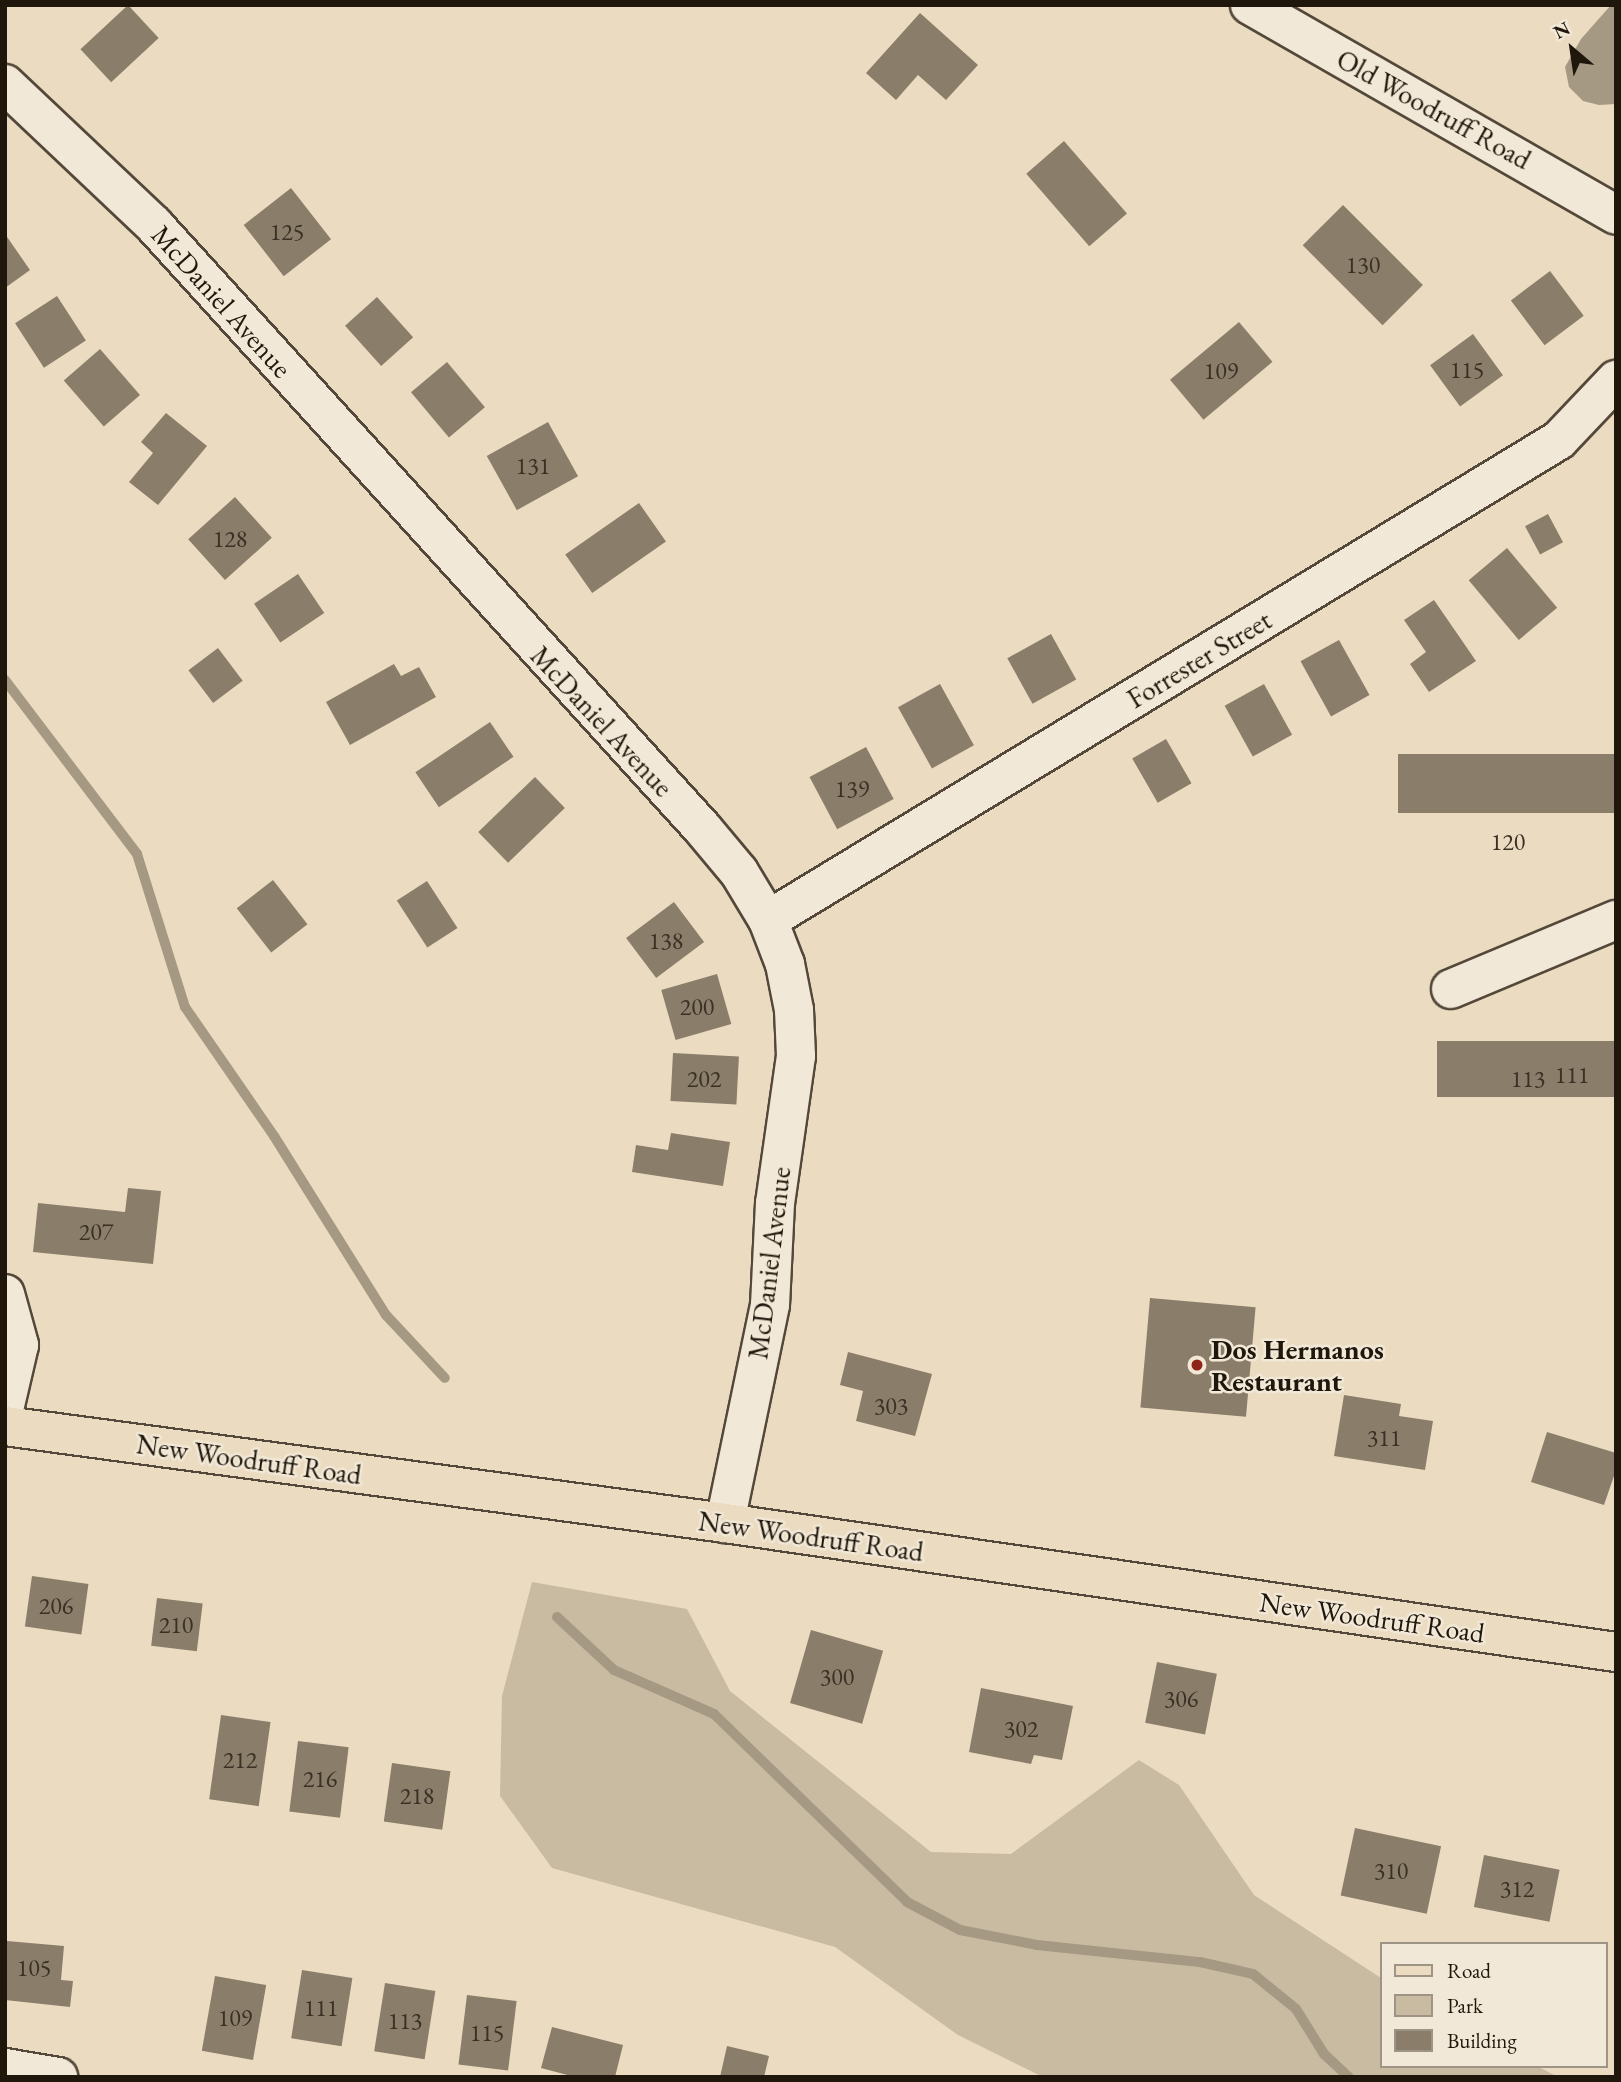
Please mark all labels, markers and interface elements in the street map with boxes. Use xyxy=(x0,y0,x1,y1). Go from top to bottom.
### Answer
north arrow xyxy=(1537,14,1607,84)
text: N xyxy=(1549,16,1574,45)
street label: Old Woodruff Road xyxy=(1331,42,1537,176)
street label: McDaniel Avenue xyxy=(145,218,299,384)
house number: 125 xyxy=(270,218,304,246)
house number: 130 xyxy=(1346,251,1380,279)
house number: 115 xyxy=(1450,356,1484,384)
house number: 109 xyxy=(1204,357,1238,385)
house number: 131 xyxy=(516,452,550,480)
house number: 128 xyxy=(213,525,247,553)
street label: Forrester Street xyxy=(1121,603,1277,715)
street label: McDaniel Avenue xyxy=(524,639,680,803)
house number: 139 xyxy=(835,775,869,803)
house number: 120 xyxy=(1491,828,1525,856)
house number: 138 xyxy=(649,927,683,955)
house number: 200 xyxy=(680,993,714,1021)
house number: 111 xyxy=(1555,1061,1589,1089)
house number: 202 xyxy=(687,1065,721,1093)
house number: 113 xyxy=(1511,1065,1545,1093)
street label: McDaniel Avenue xyxy=(741,1165,797,1361)
house number: 207 xyxy=(79,1218,113,1246)
place label: Dos Hermanos Restaurant xyxy=(1211,1332,1384,1398)
marker: Dos Hermanos Restaurant xyxy=(1189,1357,1205,1373)
house number: 303 xyxy=(874,1392,908,1420)
house number: 311 xyxy=(1367,1424,1401,1452)
street label: New Woodruff Road xyxy=(134,1427,364,1491)
street label: New Woodruff Road xyxy=(696,1504,926,1568)
street label: New Woodruff Road xyxy=(1257,1585,1487,1649)
house number: 206 xyxy=(39,1592,73,1620)
house number: 210 xyxy=(159,1611,193,1639)
house number: 300 xyxy=(820,1663,854,1691)
house number: 306 xyxy=(1164,1685,1198,1713)
house number: 302 xyxy=(1004,1715,1038,1743)
house number: 212 xyxy=(223,1746,257,1774)
house number: 216 xyxy=(303,1765,337,1793)
house number: 218 xyxy=(400,1782,434,1810)
house number: 310 xyxy=(1374,1857,1408,1885)
house number: 312 xyxy=(1500,1875,1534,1903)
legend xyxy=(1380,1942,1607,2068)
house number: 105 xyxy=(17,1954,51,1982)
text: Road xyxy=(1447,1957,1491,1984)
text: Park xyxy=(1447,1992,1483,2019)
house number: 111 xyxy=(304,1994,338,2022)
house number: 109 xyxy=(218,2004,252,2032)
house number: 113 xyxy=(388,2007,422,2035)
house number: 115 xyxy=(470,2019,504,2047)
text: Building xyxy=(1447,2027,1517,2054)

